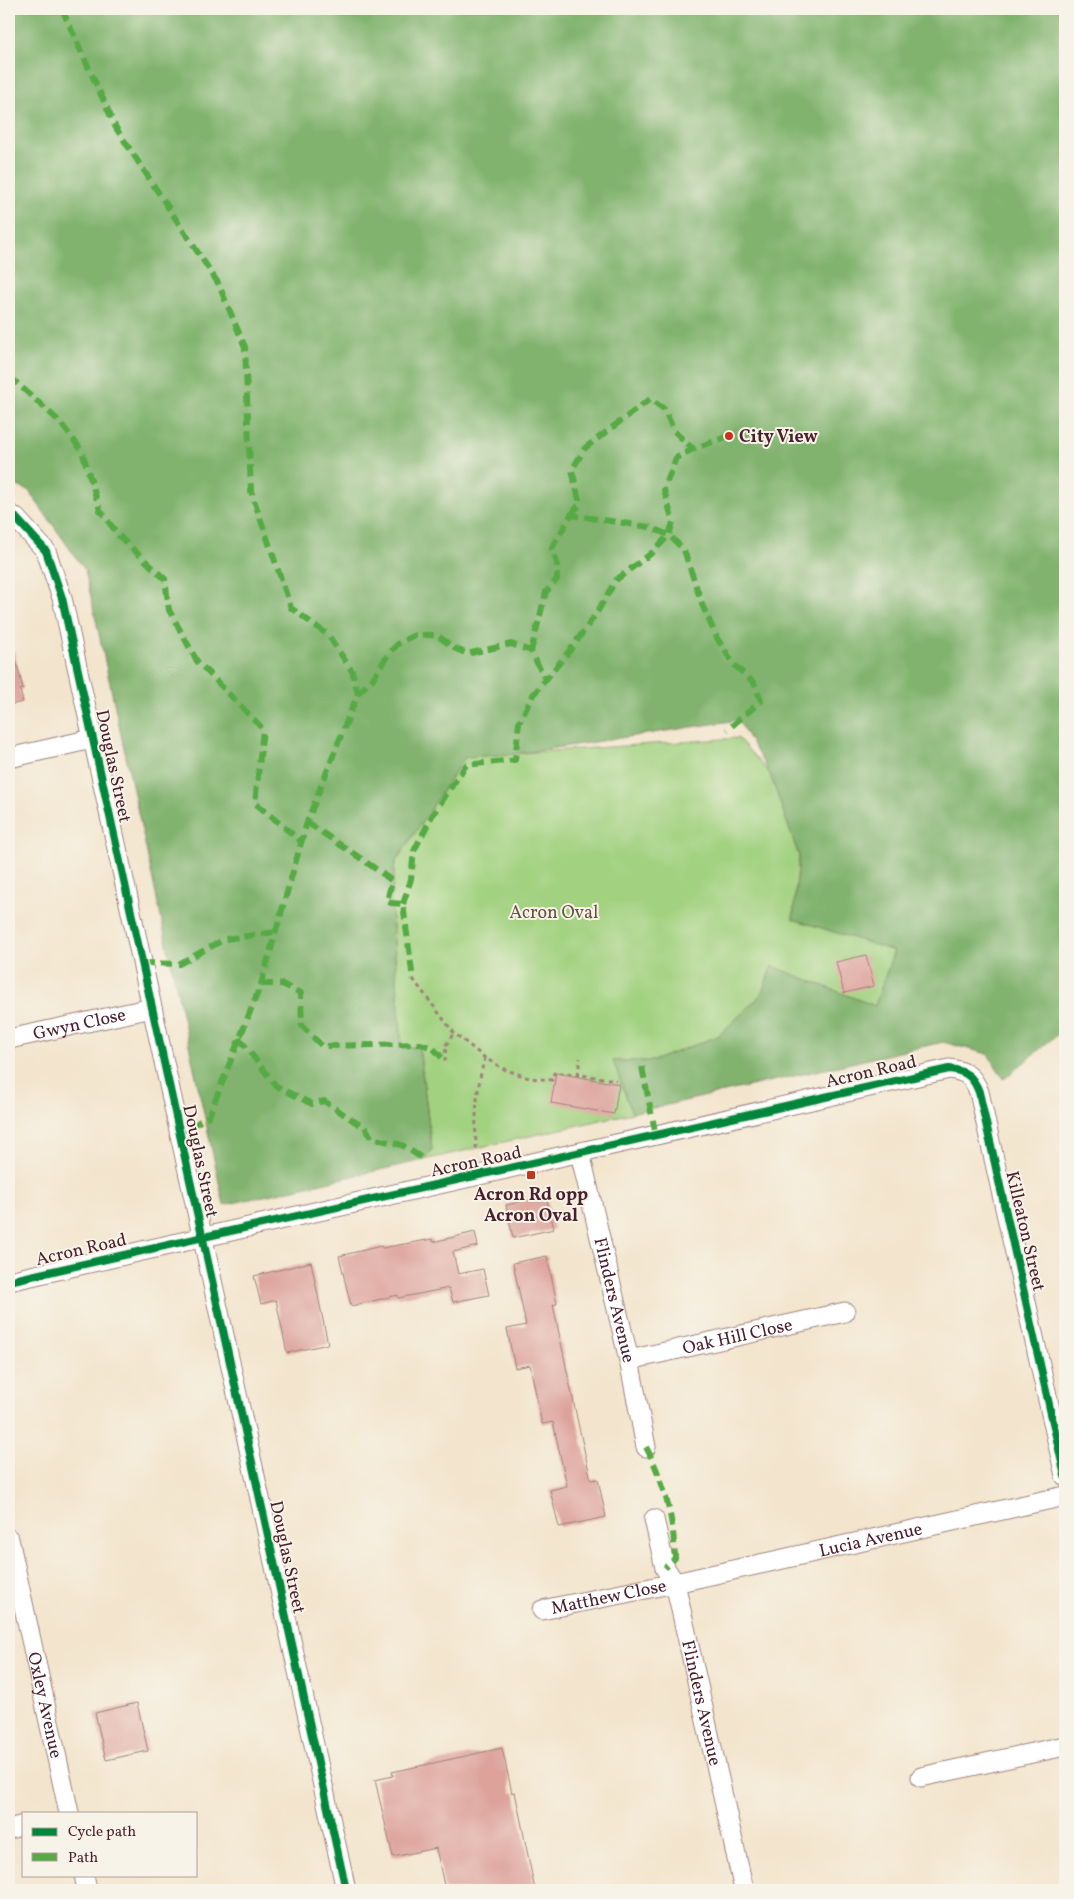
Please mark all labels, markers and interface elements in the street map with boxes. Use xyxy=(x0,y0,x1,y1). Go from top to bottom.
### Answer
place label: City View xyxy=(739,425,818,450)
marker: City View xyxy=(723,430,735,442)
street label: Douglas Street xyxy=(88,708,137,825)
park label: Acron Oval xyxy=(510,901,598,926)
street label: Gwyn Close xyxy=(31,1003,128,1047)
street label: Acron Road xyxy=(823,1050,919,1095)
street label: Douglas Street xyxy=(175,1103,224,1220)
street label: Acron Road xyxy=(428,1141,524,1184)
marker: Acron Rd opp Acron Oval xyxy=(525,1169,537,1181)
street label: Killeaton Street xyxy=(999,1169,1051,1294)
place label: Acron Rd opp Acron Oval xyxy=(474,1183,588,1229)
street label: Acron Road xyxy=(33,1228,129,1273)
street label: Flinders Avenue xyxy=(586,1235,640,1366)
street label: Oak Hill Close xyxy=(680,1313,795,1362)
street label: Douglas Street xyxy=(262,1499,311,1616)
street label: Lucia Avenue xyxy=(817,1517,925,1565)
street label: Matthew Close xyxy=(549,1574,669,1622)
street label: Flinders Avenue xyxy=(674,1638,727,1768)
street label: Oxley Avenue xyxy=(20,1650,68,1761)
legend xyxy=(22,1812,198,1876)
text: Cycle path xyxy=(68,1822,136,1843)
text: Path xyxy=(68,1848,98,1869)

